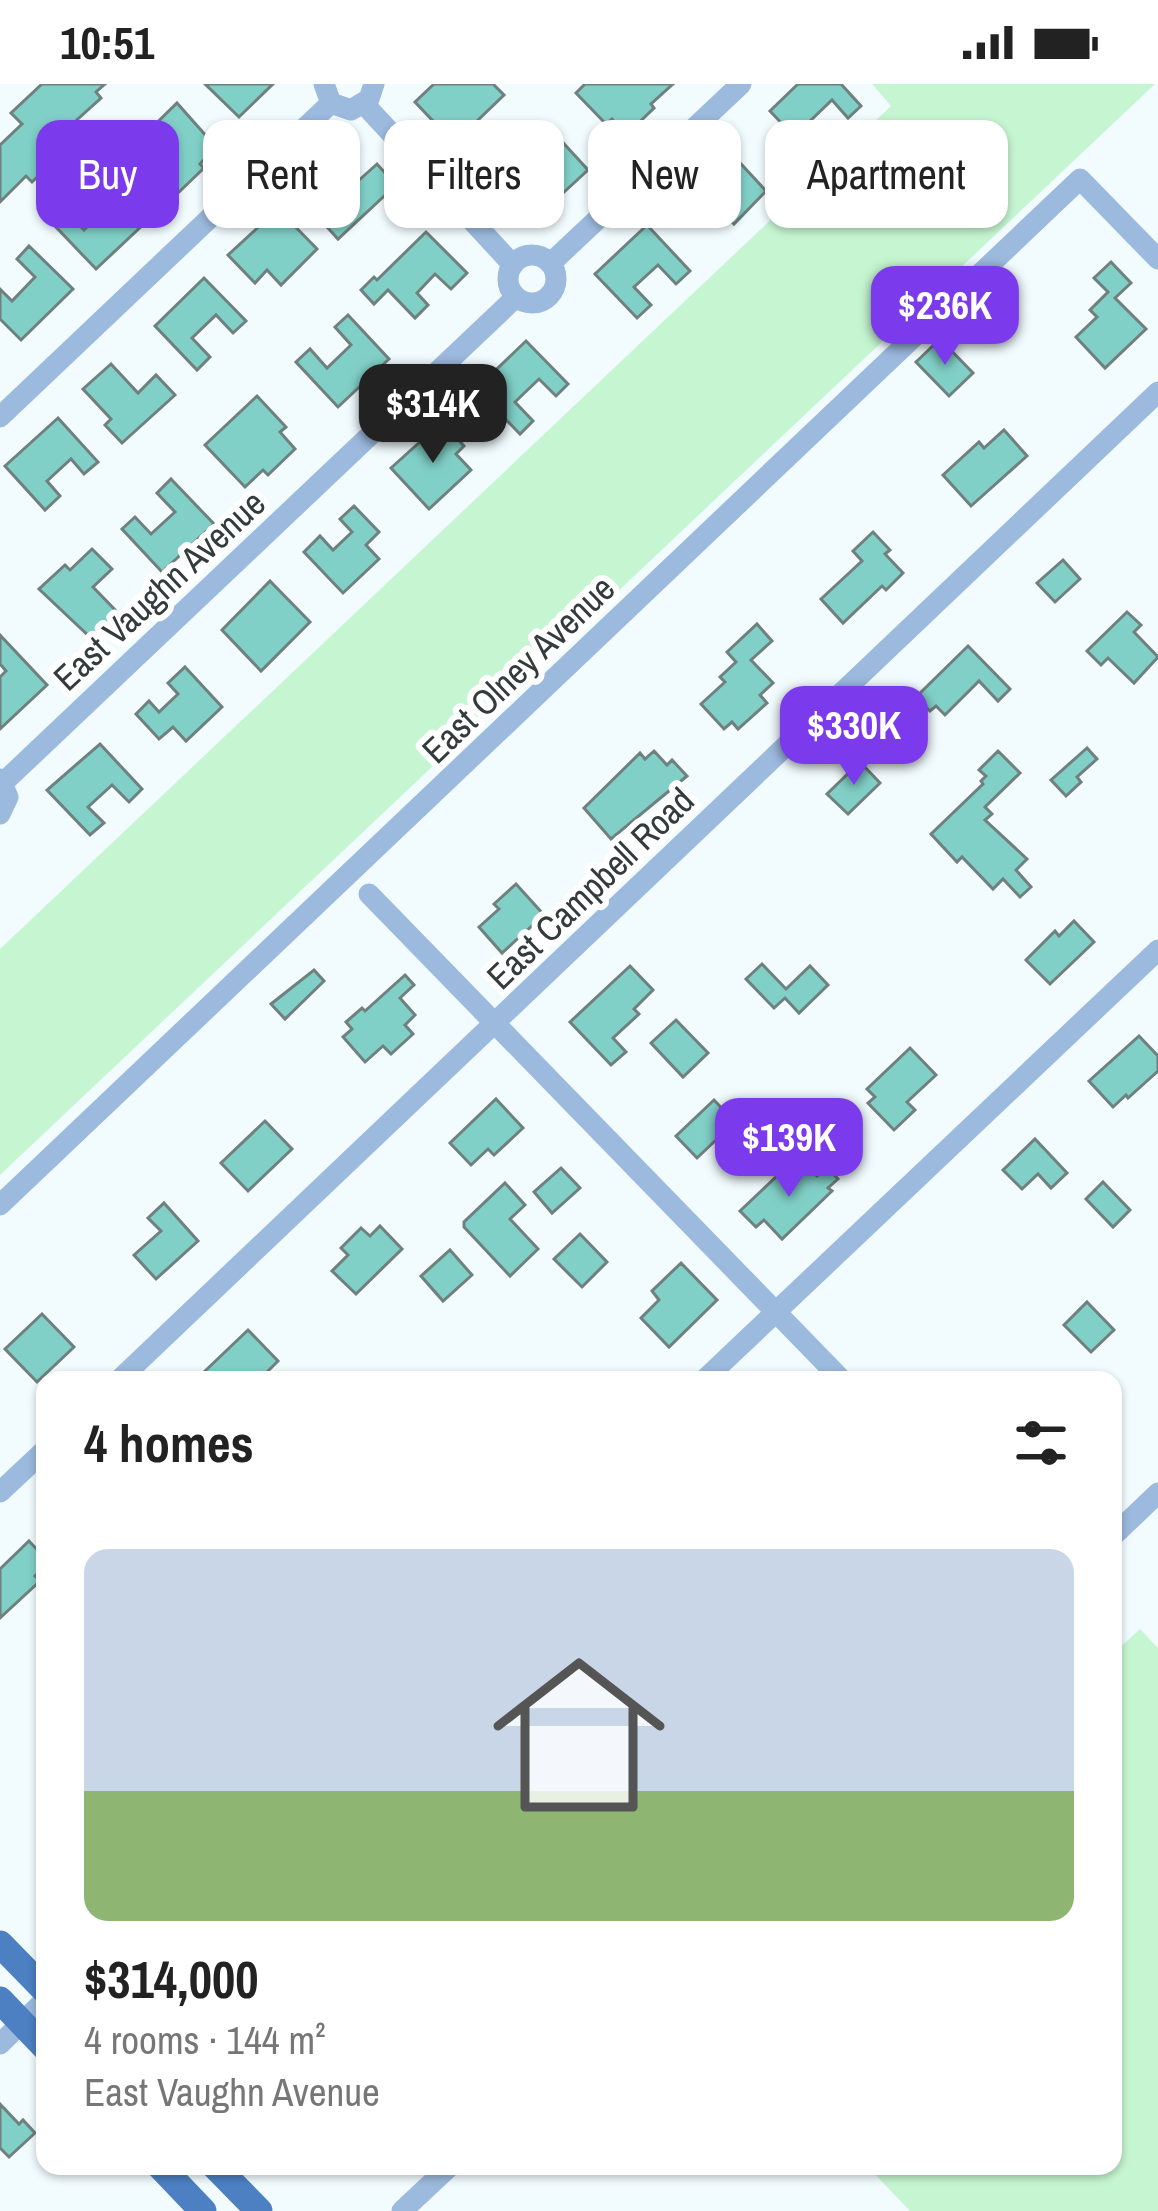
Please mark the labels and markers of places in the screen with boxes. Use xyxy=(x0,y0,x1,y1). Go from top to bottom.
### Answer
pin: $236K xyxy=(861,266,1029,368)
pin: $314K xyxy=(349,364,517,466)
pin: $330K xyxy=(770,686,938,788)
pin: $139K xyxy=(705,1098,873,1200)

